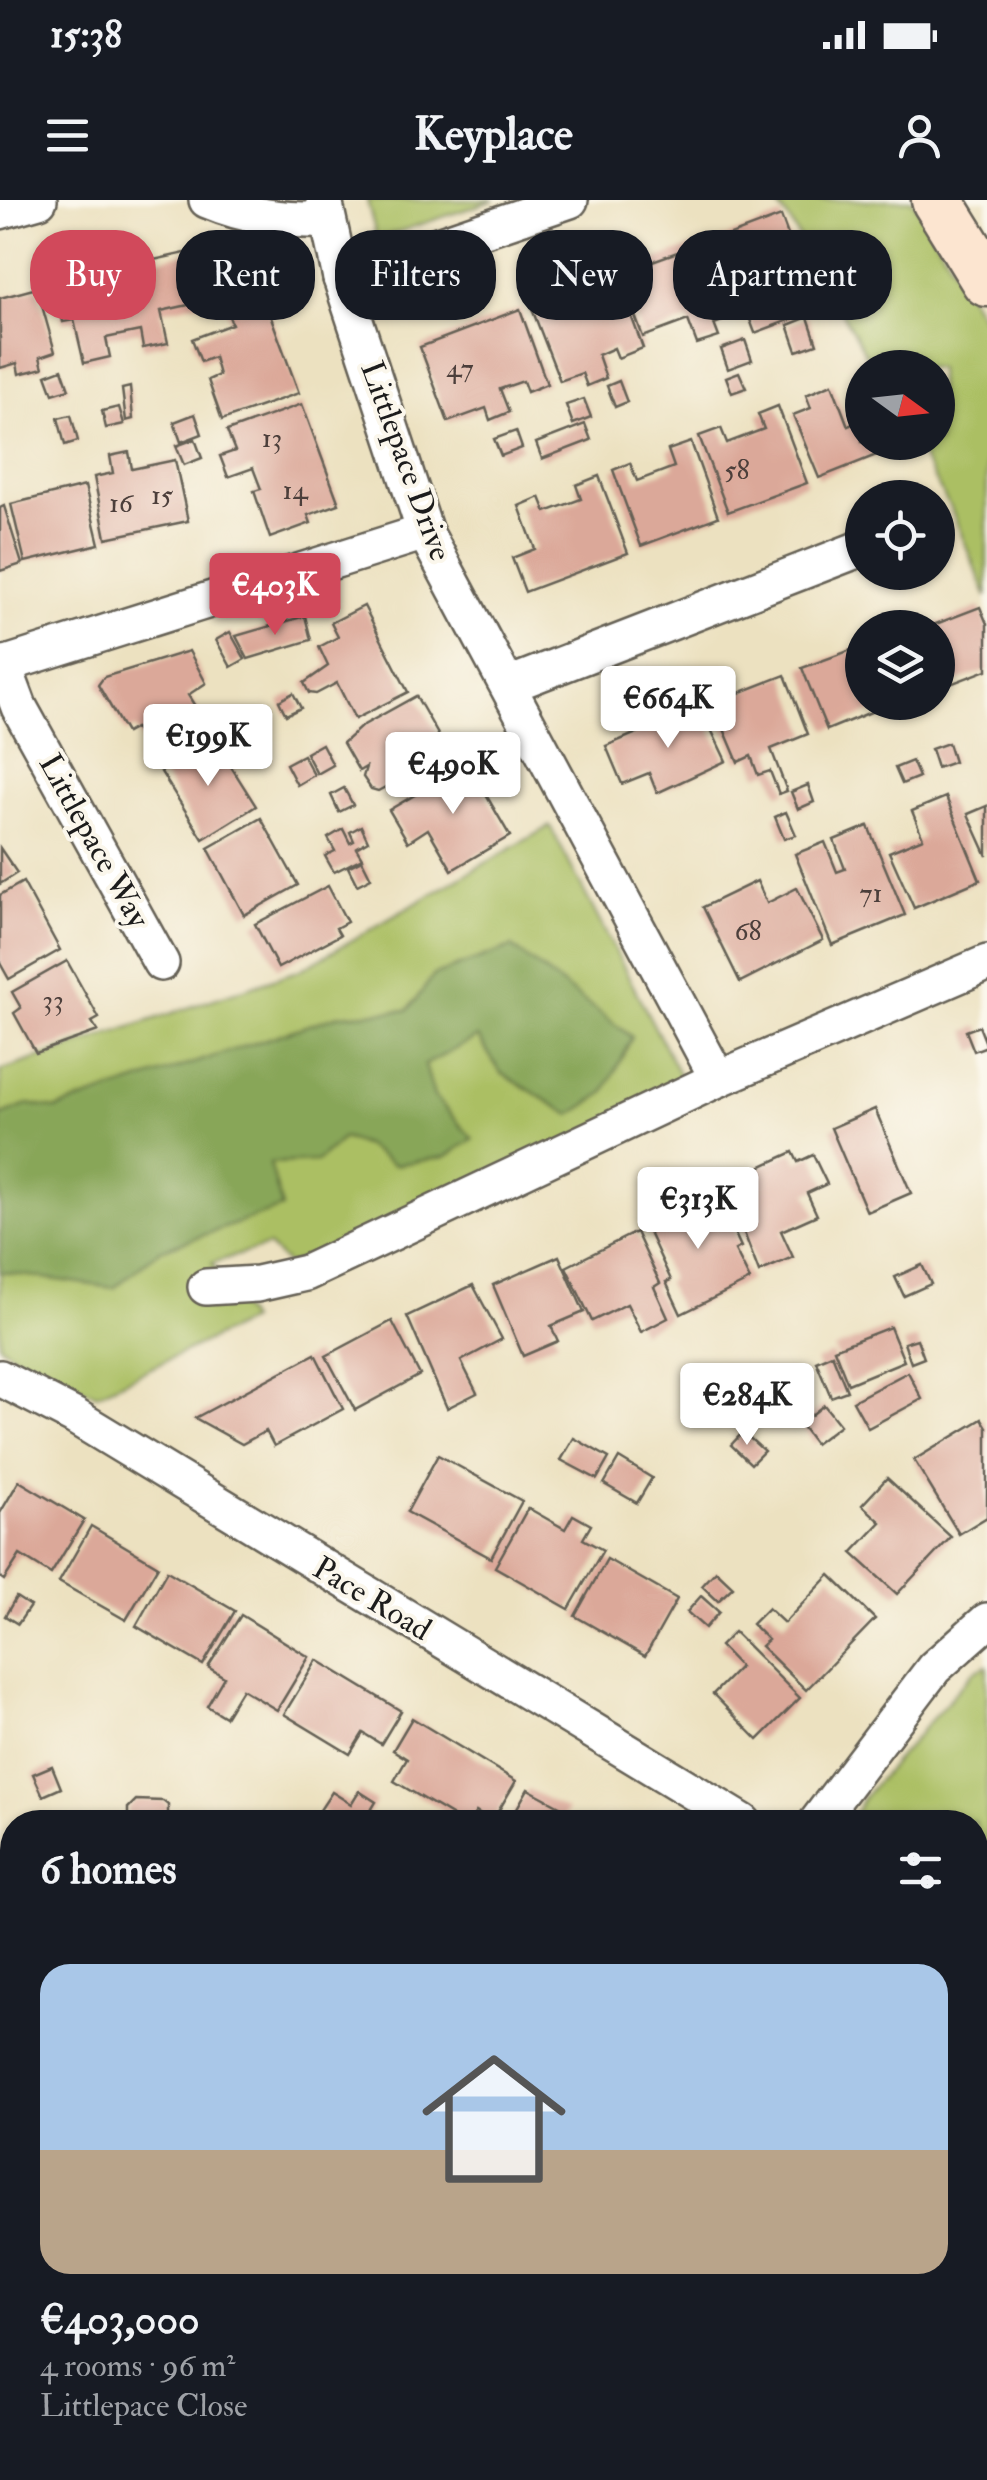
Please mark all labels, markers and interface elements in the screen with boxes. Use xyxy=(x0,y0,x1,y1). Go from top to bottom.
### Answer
text: 15:38 xyxy=(50,11,122,59)
text: Keyplace xyxy=(414,107,573,163)
icon: menu xyxy=(40,108,95,163)
icon: person xyxy=(892,108,947,163)
chip: Buy xyxy=(30,230,156,320)
chip: Rent xyxy=(176,230,315,320)
chip: Filters xyxy=(335,230,496,320)
chip: New xyxy=(516,230,653,320)
chip: Apartment xyxy=(673,230,892,320)
north arrow xyxy=(845,350,955,460)
map controls xyxy=(845,350,955,720)
house number: 47 xyxy=(446,351,474,386)
street label: Littlepace Drive xyxy=(351,356,461,566)
house number: 13 xyxy=(262,421,282,456)
house number: 58 xyxy=(724,453,750,488)
house number: 14 xyxy=(282,473,309,508)
house number: 15 xyxy=(151,478,174,513)
button: locate xyxy=(845,480,955,590)
house number: 16 xyxy=(109,486,135,521)
pin: €403K xyxy=(205,553,345,638)
text: €403K xyxy=(231,565,319,605)
button: layers xyxy=(845,610,955,720)
pin: €664K xyxy=(598,666,738,751)
text: €664K xyxy=(623,678,713,718)
pin: €199K xyxy=(138,704,278,789)
text: €199K xyxy=(165,716,251,756)
pin: €490K xyxy=(383,732,523,817)
text: €490K xyxy=(407,744,499,784)
street label: Littlepace Way xyxy=(30,747,159,936)
house number: 71 xyxy=(860,876,882,911)
house number: 68 xyxy=(734,914,762,949)
house number: 33 xyxy=(42,983,64,1018)
pin: €313K xyxy=(628,1167,768,1252)
text: €313K xyxy=(659,1179,737,1219)
pin: €284K xyxy=(677,1363,817,1448)
text: €284K xyxy=(702,1375,792,1415)
street label: Pace Road xyxy=(306,1548,439,1650)
icon: filters xyxy=(893,1843,948,1898)
text: 6 homes xyxy=(40,1844,177,1896)
icon: home xyxy=(404,2029,584,2209)
text: €403,000 xyxy=(40,2294,199,2346)
text: 4 rooms · 96 m² xyxy=(40,2346,235,2386)
text: Littlepace Close xyxy=(40,2386,247,2426)

